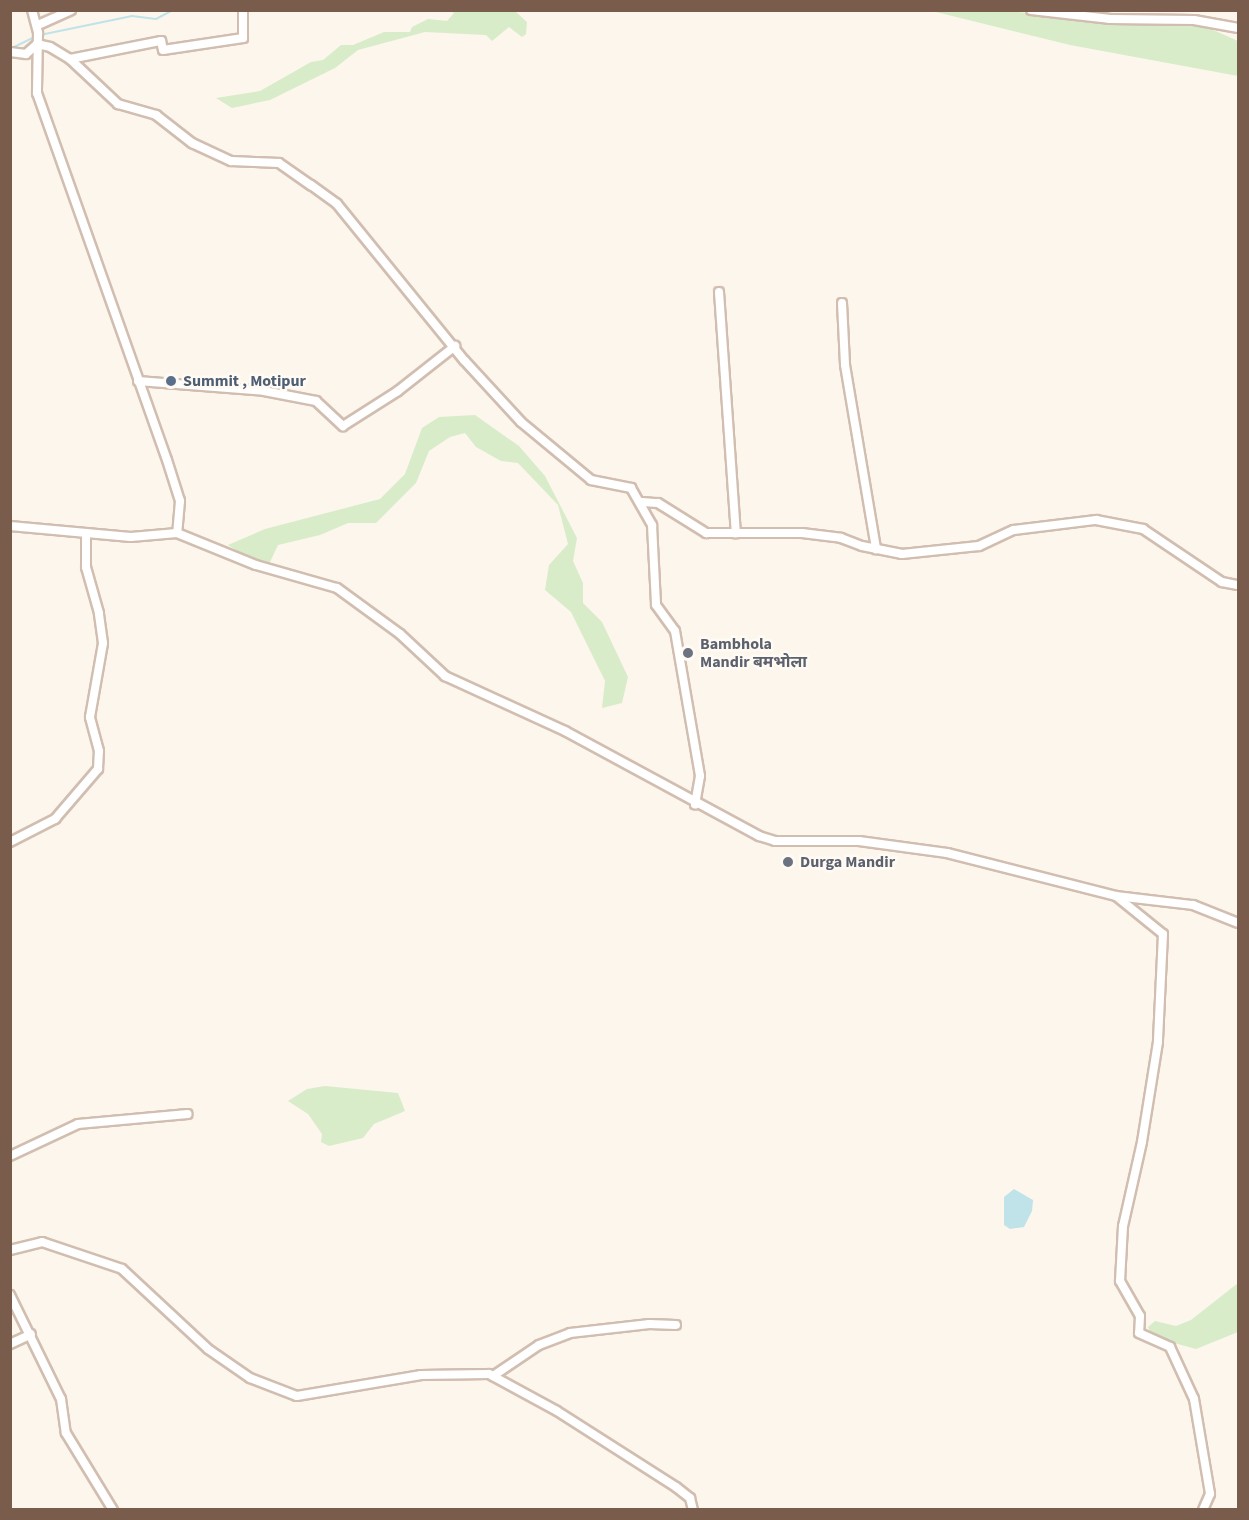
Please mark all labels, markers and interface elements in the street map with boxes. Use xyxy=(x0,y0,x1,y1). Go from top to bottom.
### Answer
place label: Summit , Motipur xyxy=(183,371,306,391)
marker: Summit , Motipur xyxy=(164,374,178,388)
place label: Bambhola Mandir बमभोला xyxy=(700,634,807,672)
marker: Bambhola Mandir बमभोला xyxy=(681,646,695,660)
place label: Durga Mandir xyxy=(800,852,895,872)
marker: Durga Mandir xyxy=(781,855,795,869)

